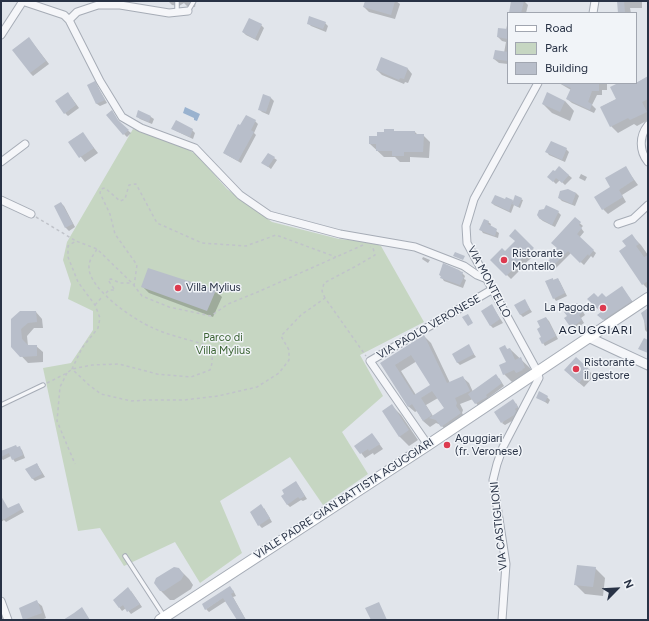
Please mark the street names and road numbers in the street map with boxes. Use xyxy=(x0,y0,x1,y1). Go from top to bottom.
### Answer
street label: VIA MONTELLO xyxy=(465,244,513,320)
street label: VIA PAOLO VERONESE xyxy=(375,292,483,362)
street label: VIALE PADRE GIAN BATTISTA AGUGGIARI xyxy=(252,436,436,562)
street label: VIA CASTIGLIONI xyxy=(488,481,510,571)

